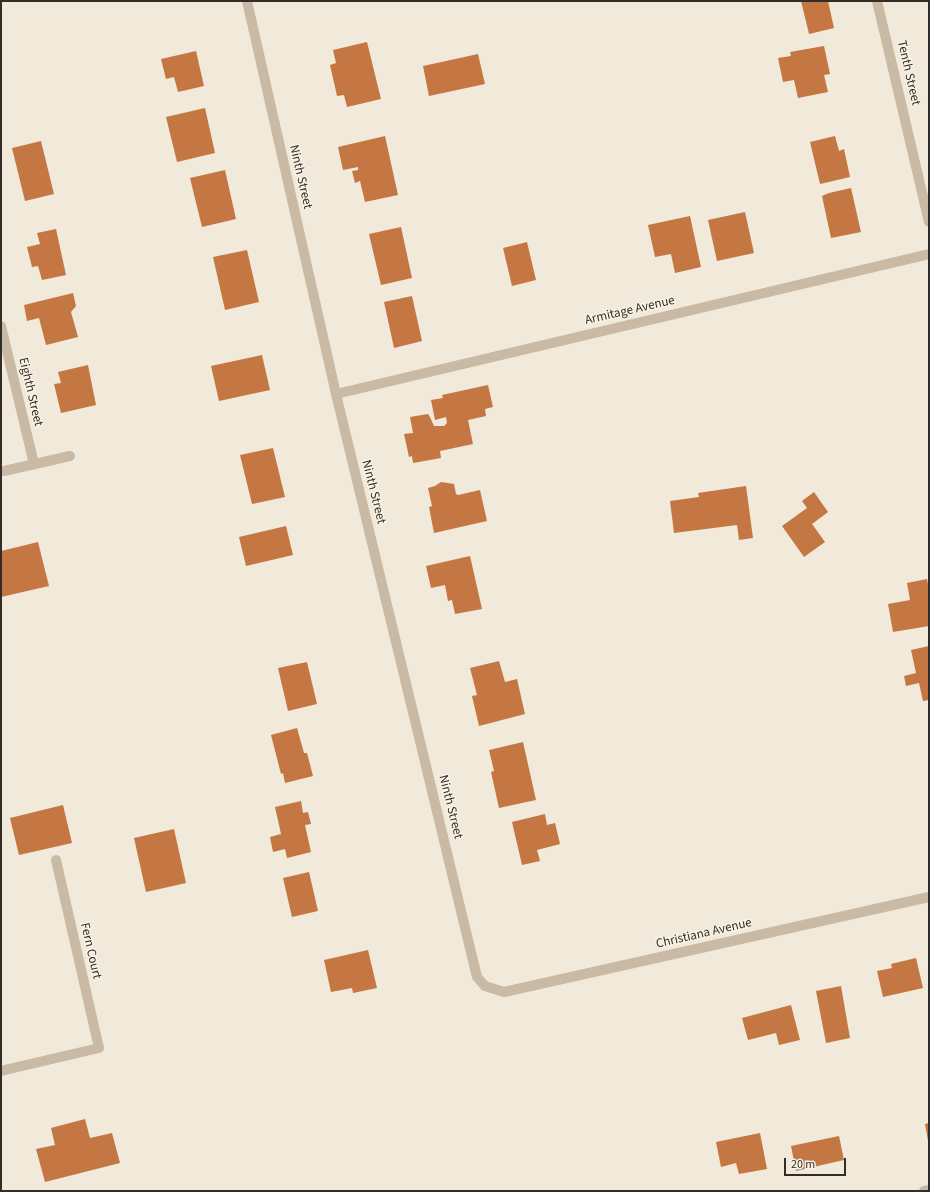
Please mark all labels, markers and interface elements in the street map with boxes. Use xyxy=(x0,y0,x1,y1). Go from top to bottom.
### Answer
street label: Tenth Street xyxy=(893,39,923,107)
street label: Ninth Street xyxy=(285,143,315,211)
street label: Armitage Avenue xyxy=(584,293,676,329)
street label: Eighth Street xyxy=(14,356,46,428)
street label: Ninth Street xyxy=(358,458,388,526)
street label: Ninth Street xyxy=(435,773,465,841)
street label: Christiana Avenue xyxy=(655,915,753,953)
street label: Fern Court xyxy=(76,921,104,981)
scale bar xyxy=(786,1150,848,1176)
text: 20 m xyxy=(791,1156,815,1173)

